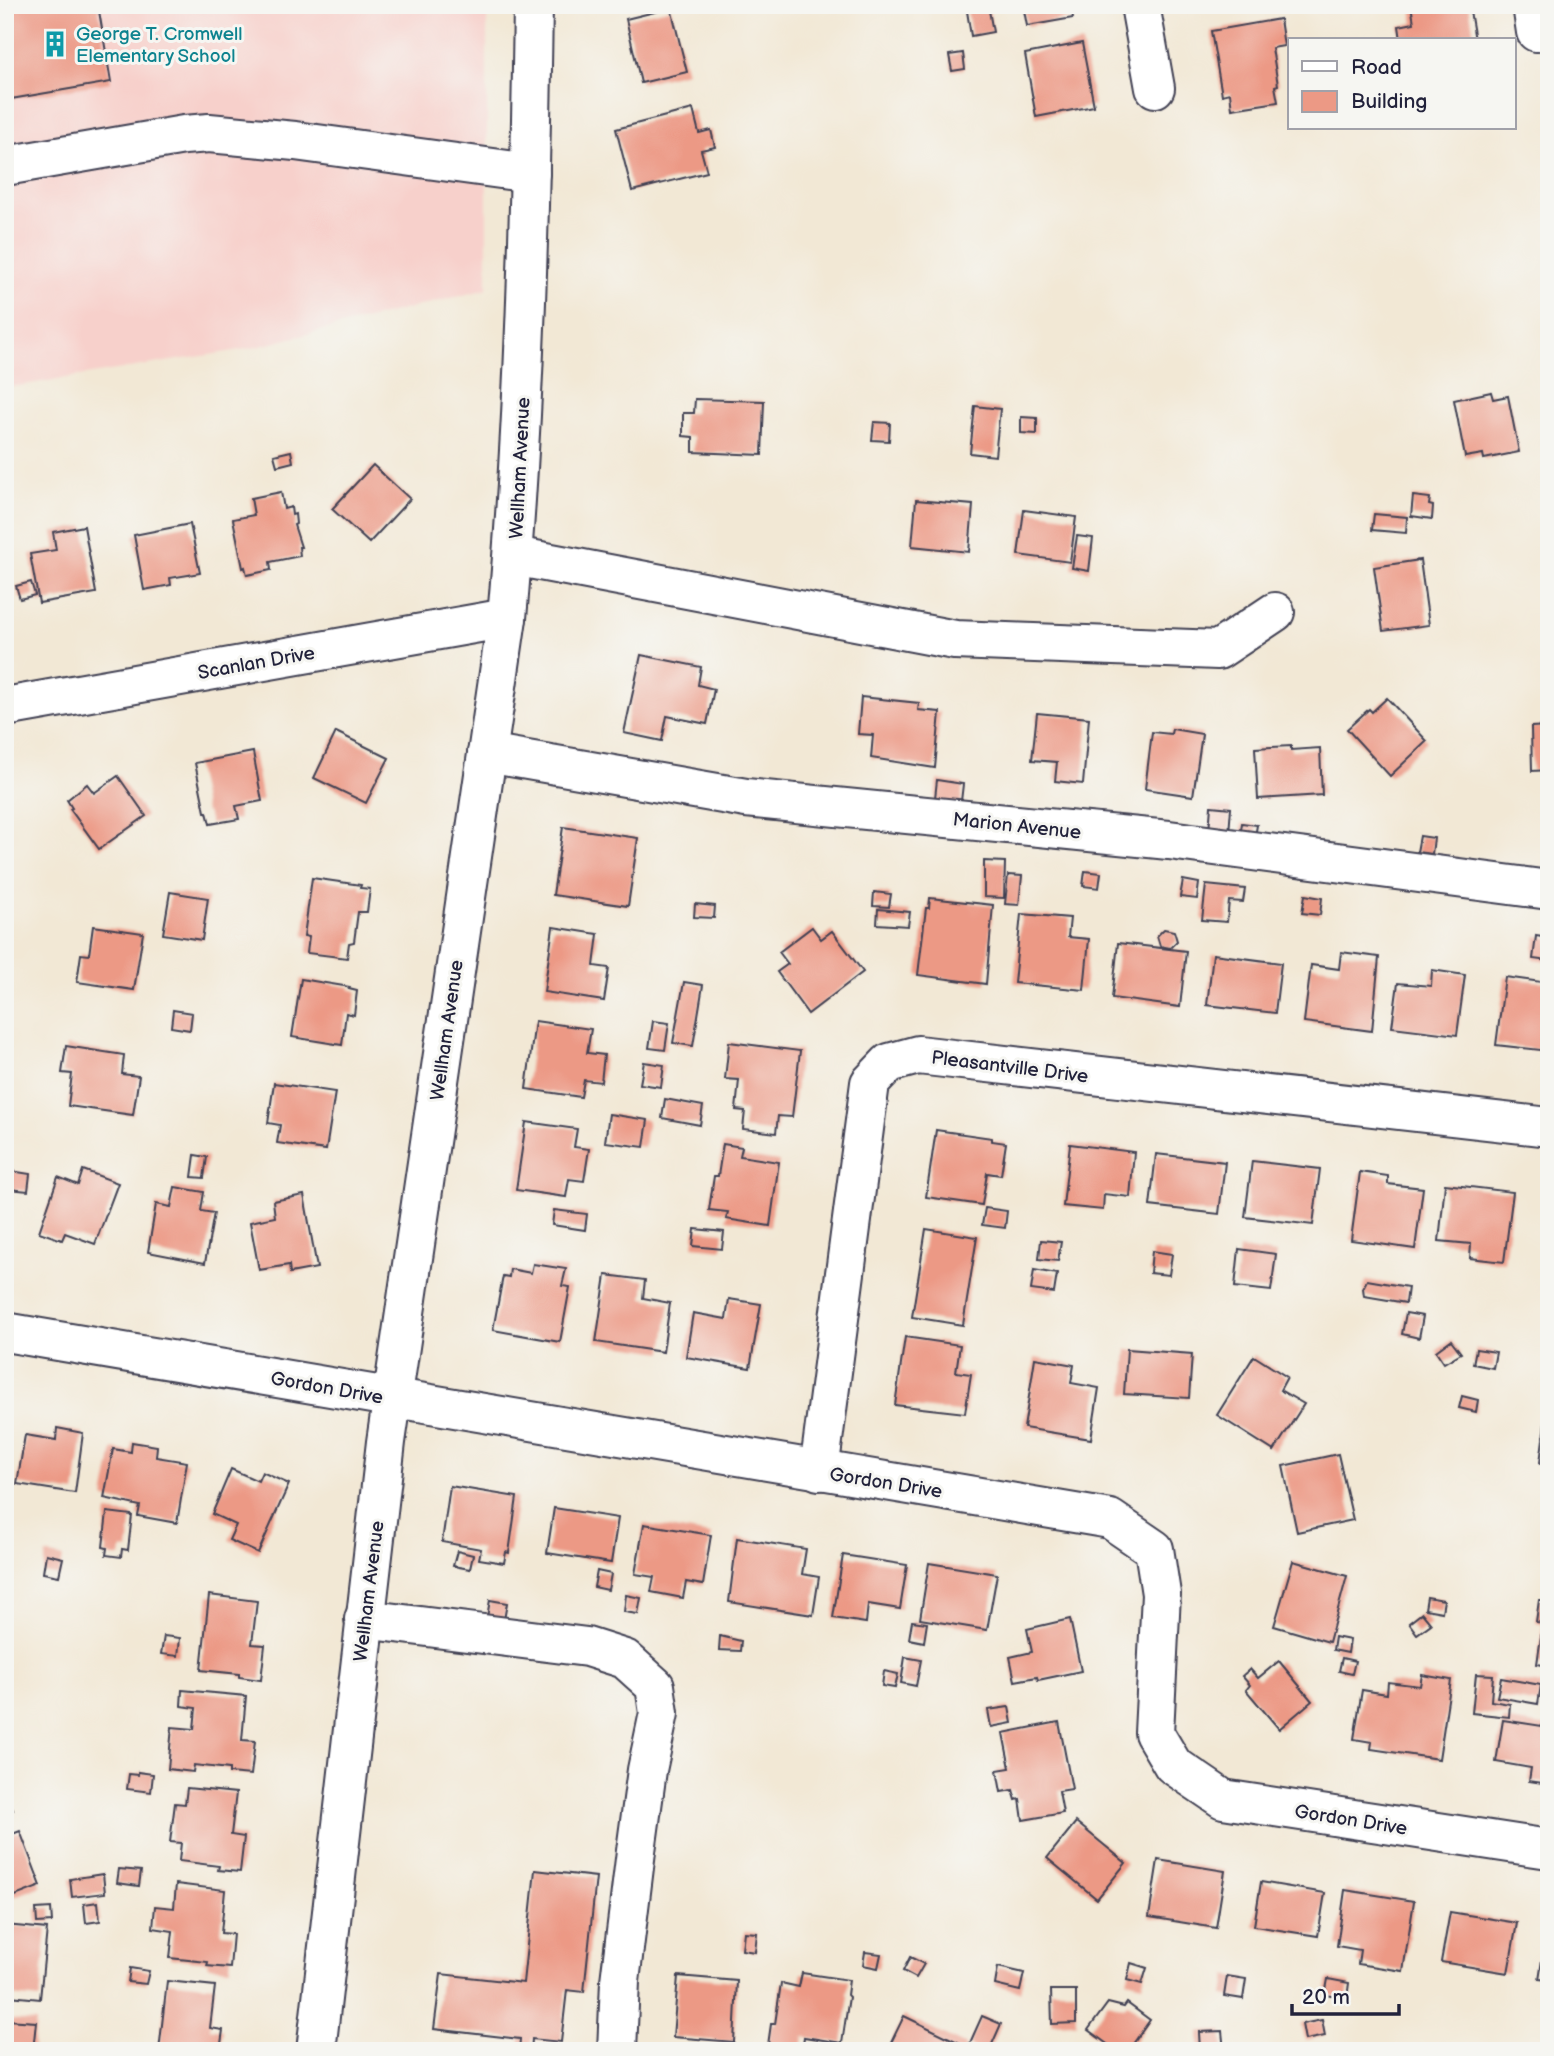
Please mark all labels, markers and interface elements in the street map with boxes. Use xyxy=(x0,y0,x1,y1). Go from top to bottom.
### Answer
place label: George T. Cromwell Elementary School xyxy=(76,23,242,68)
building icon: George T. Cromwell Elementary School xyxy=(40,29,70,59)
legend xyxy=(1288,38,1516,130)
text: Road xyxy=(1351,55,1402,80)
text: Building xyxy=(1351,89,1427,114)
street label: Wellham Avenue xyxy=(505,397,536,540)
street label: Scanlan Drive xyxy=(196,642,317,685)
street label: Marion Avenue xyxy=(952,808,1082,845)
street label: Wellham Avenue xyxy=(426,958,469,1102)
street label: Pleasantville Drive xyxy=(930,1046,1090,1089)
street label: Gordon Drive xyxy=(269,1367,385,1410)
street label: Gordon Drive xyxy=(828,1463,944,1504)
street label: Wellham Avenue xyxy=(349,1519,390,1663)
street label: Gordon Drive xyxy=(1293,1800,1409,1841)
scale bar xyxy=(1292,1972,1398,2016)
text: 20 m xyxy=(1302,1985,1350,2010)

